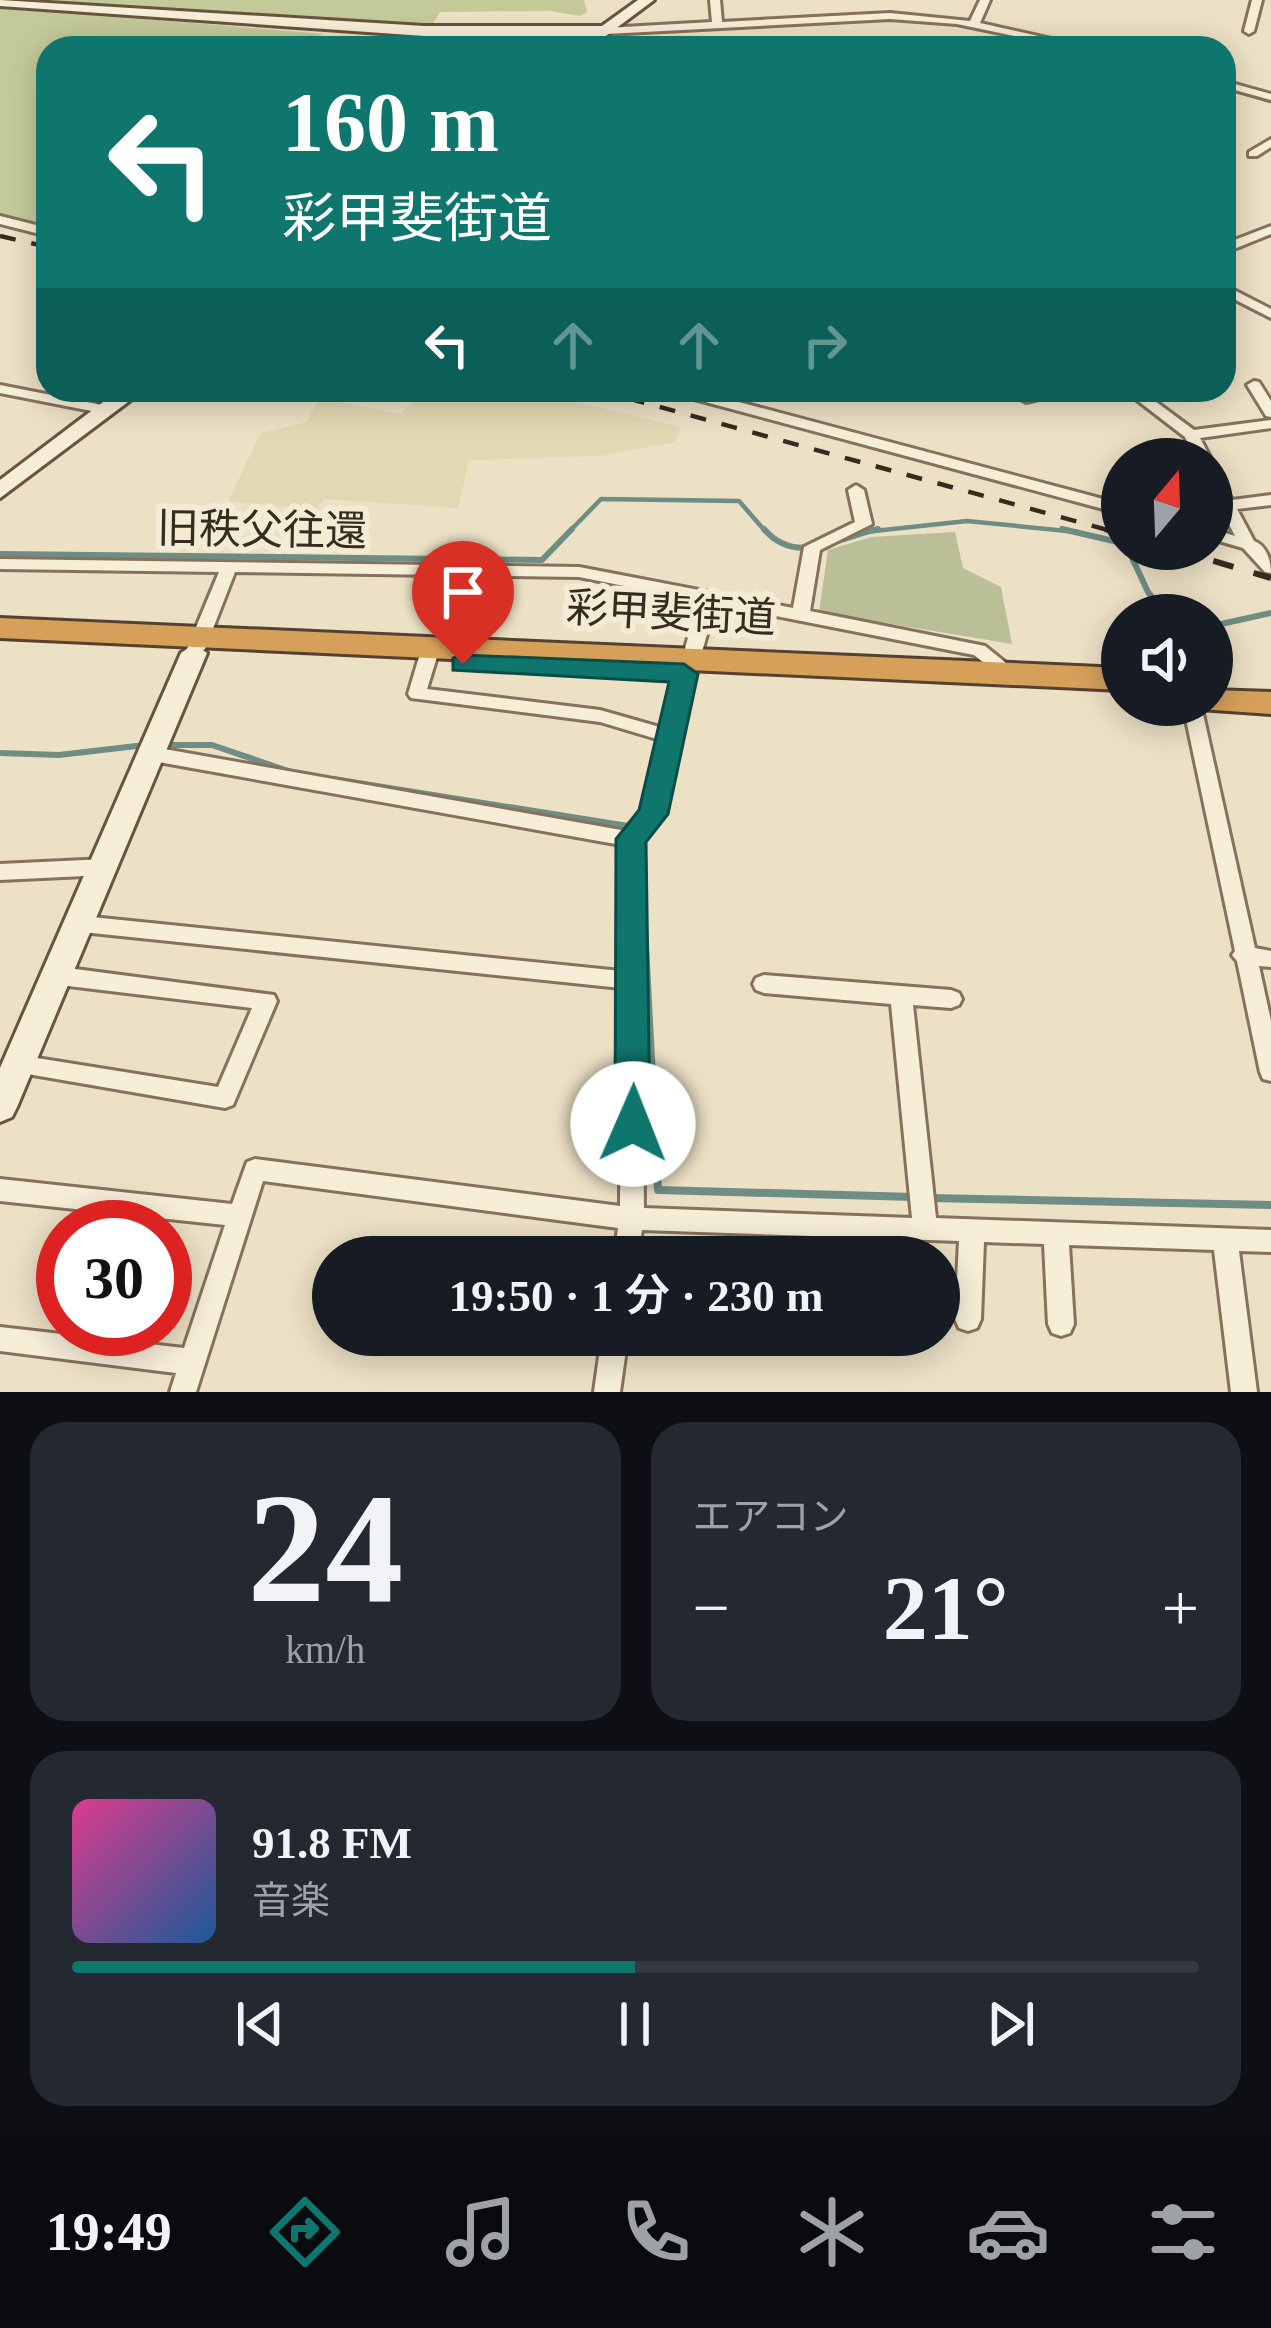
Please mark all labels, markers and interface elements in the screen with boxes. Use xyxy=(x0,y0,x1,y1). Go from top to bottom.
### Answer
text: 160 m xyxy=(282,76,499,169)
icon: left xyxy=(84,84,240,240)
text: 彩甲斐街道 xyxy=(282,189,552,249)
icon: left xyxy=(414,312,480,378)
icon: ahead xyxy=(540,312,606,378)
icon: ahead xyxy=(666,312,732,378)
icon: right xyxy=(792,312,858,378)
north arrow xyxy=(1101,438,1233,570)
map controls xyxy=(1101,438,1233,726)
street label: 旧秩父往還 xyxy=(157,505,367,555)
pin xyxy=(412,541,514,664)
icon: arrive xyxy=(430,559,496,625)
street label: 彩甲斐街道 xyxy=(565,585,777,641)
button: sound xyxy=(1101,594,1233,726)
position arrow xyxy=(570,1061,696,1187)
speed limit sign: 30 xyxy=(36,1200,192,1356)
text: 19:50 · 1 分 · 230 m xyxy=(449,1271,824,1321)
text: 24 xyxy=(247,1462,403,1635)
text: エアコン xyxy=(693,1495,849,1538)
text: 21° xyxy=(883,1559,1009,1658)
text: − xyxy=(693,1571,730,1644)
text: + xyxy=(1162,1571,1199,1644)
text: km/h xyxy=(285,1628,365,1671)
text: 91.8 FM xyxy=(252,1818,412,1868)
text: 音楽 xyxy=(252,1879,330,1922)
icon: previous xyxy=(227,1991,293,2057)
icon: pause xyxy=(602,1991,668,2057)
icon: next xyxy=(978,1991,1044,2057)
icon: directions xyxy=(263,2190,347,2274)
icon: music xyxy=(439,2190,523,2274)
icon: phone xyxy=(614,2190,698,2274)
icon: climate xyxy=(790,2190,874,2274)
icon: car xyxy=(966,2190,1050,2274)
icon: filters xyxy=(1141,2190,1225,2274)
text: 19:49 xyxy=(46,2202,172,2262)

